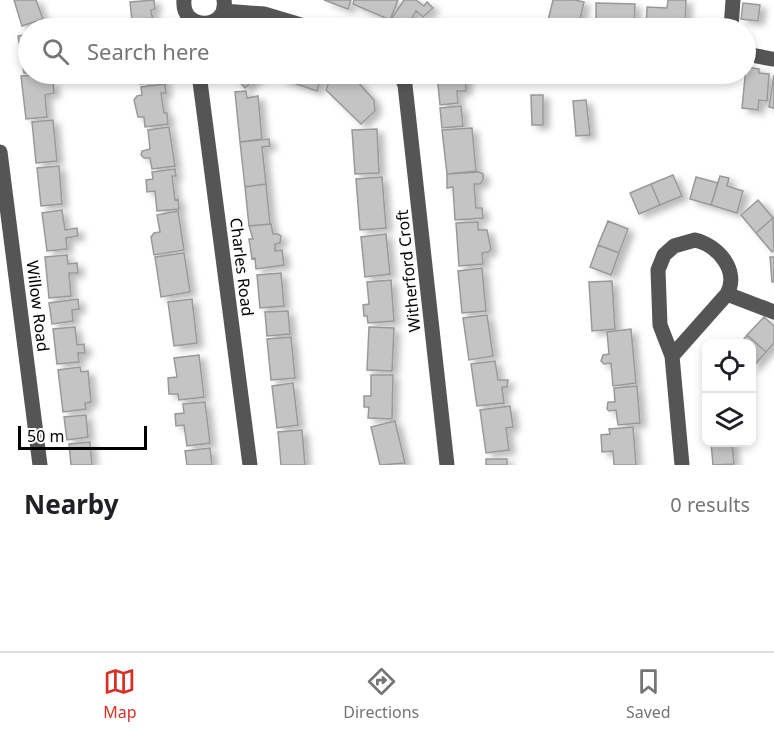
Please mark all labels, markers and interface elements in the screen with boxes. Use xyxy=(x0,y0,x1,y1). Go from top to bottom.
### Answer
search box xyxy=(18,18,756,84)
icon: search xyxy=(39,35,72,68)
text: Search here xyxy=(87,36,209,66)
street label: Witherford Croft xyxy=(391,208,425,333)
street label: Charles Road xyxy=(225,217,259,317)
street label: Willow Road xyxy=(21,259,55,353)
map controls xyxy=(702,339,756,447)
button: locate xyxy=(702,339,756,393)
button: layers xyxy=(702,393,756,447)
scale bar xyxy=(18,423,147,450)
text: 50 m xyxy=(27,425,64,447)
text: Nearby xyxy=(24,486,119,522)
text: 0 results xyxy=(670,491,750,518)
tab: Map xyxy=(103,665,137,723)
tab: Directions xyxy=(343,665,419,723)
tab: Saved xyxy=(626,665,671,723)

